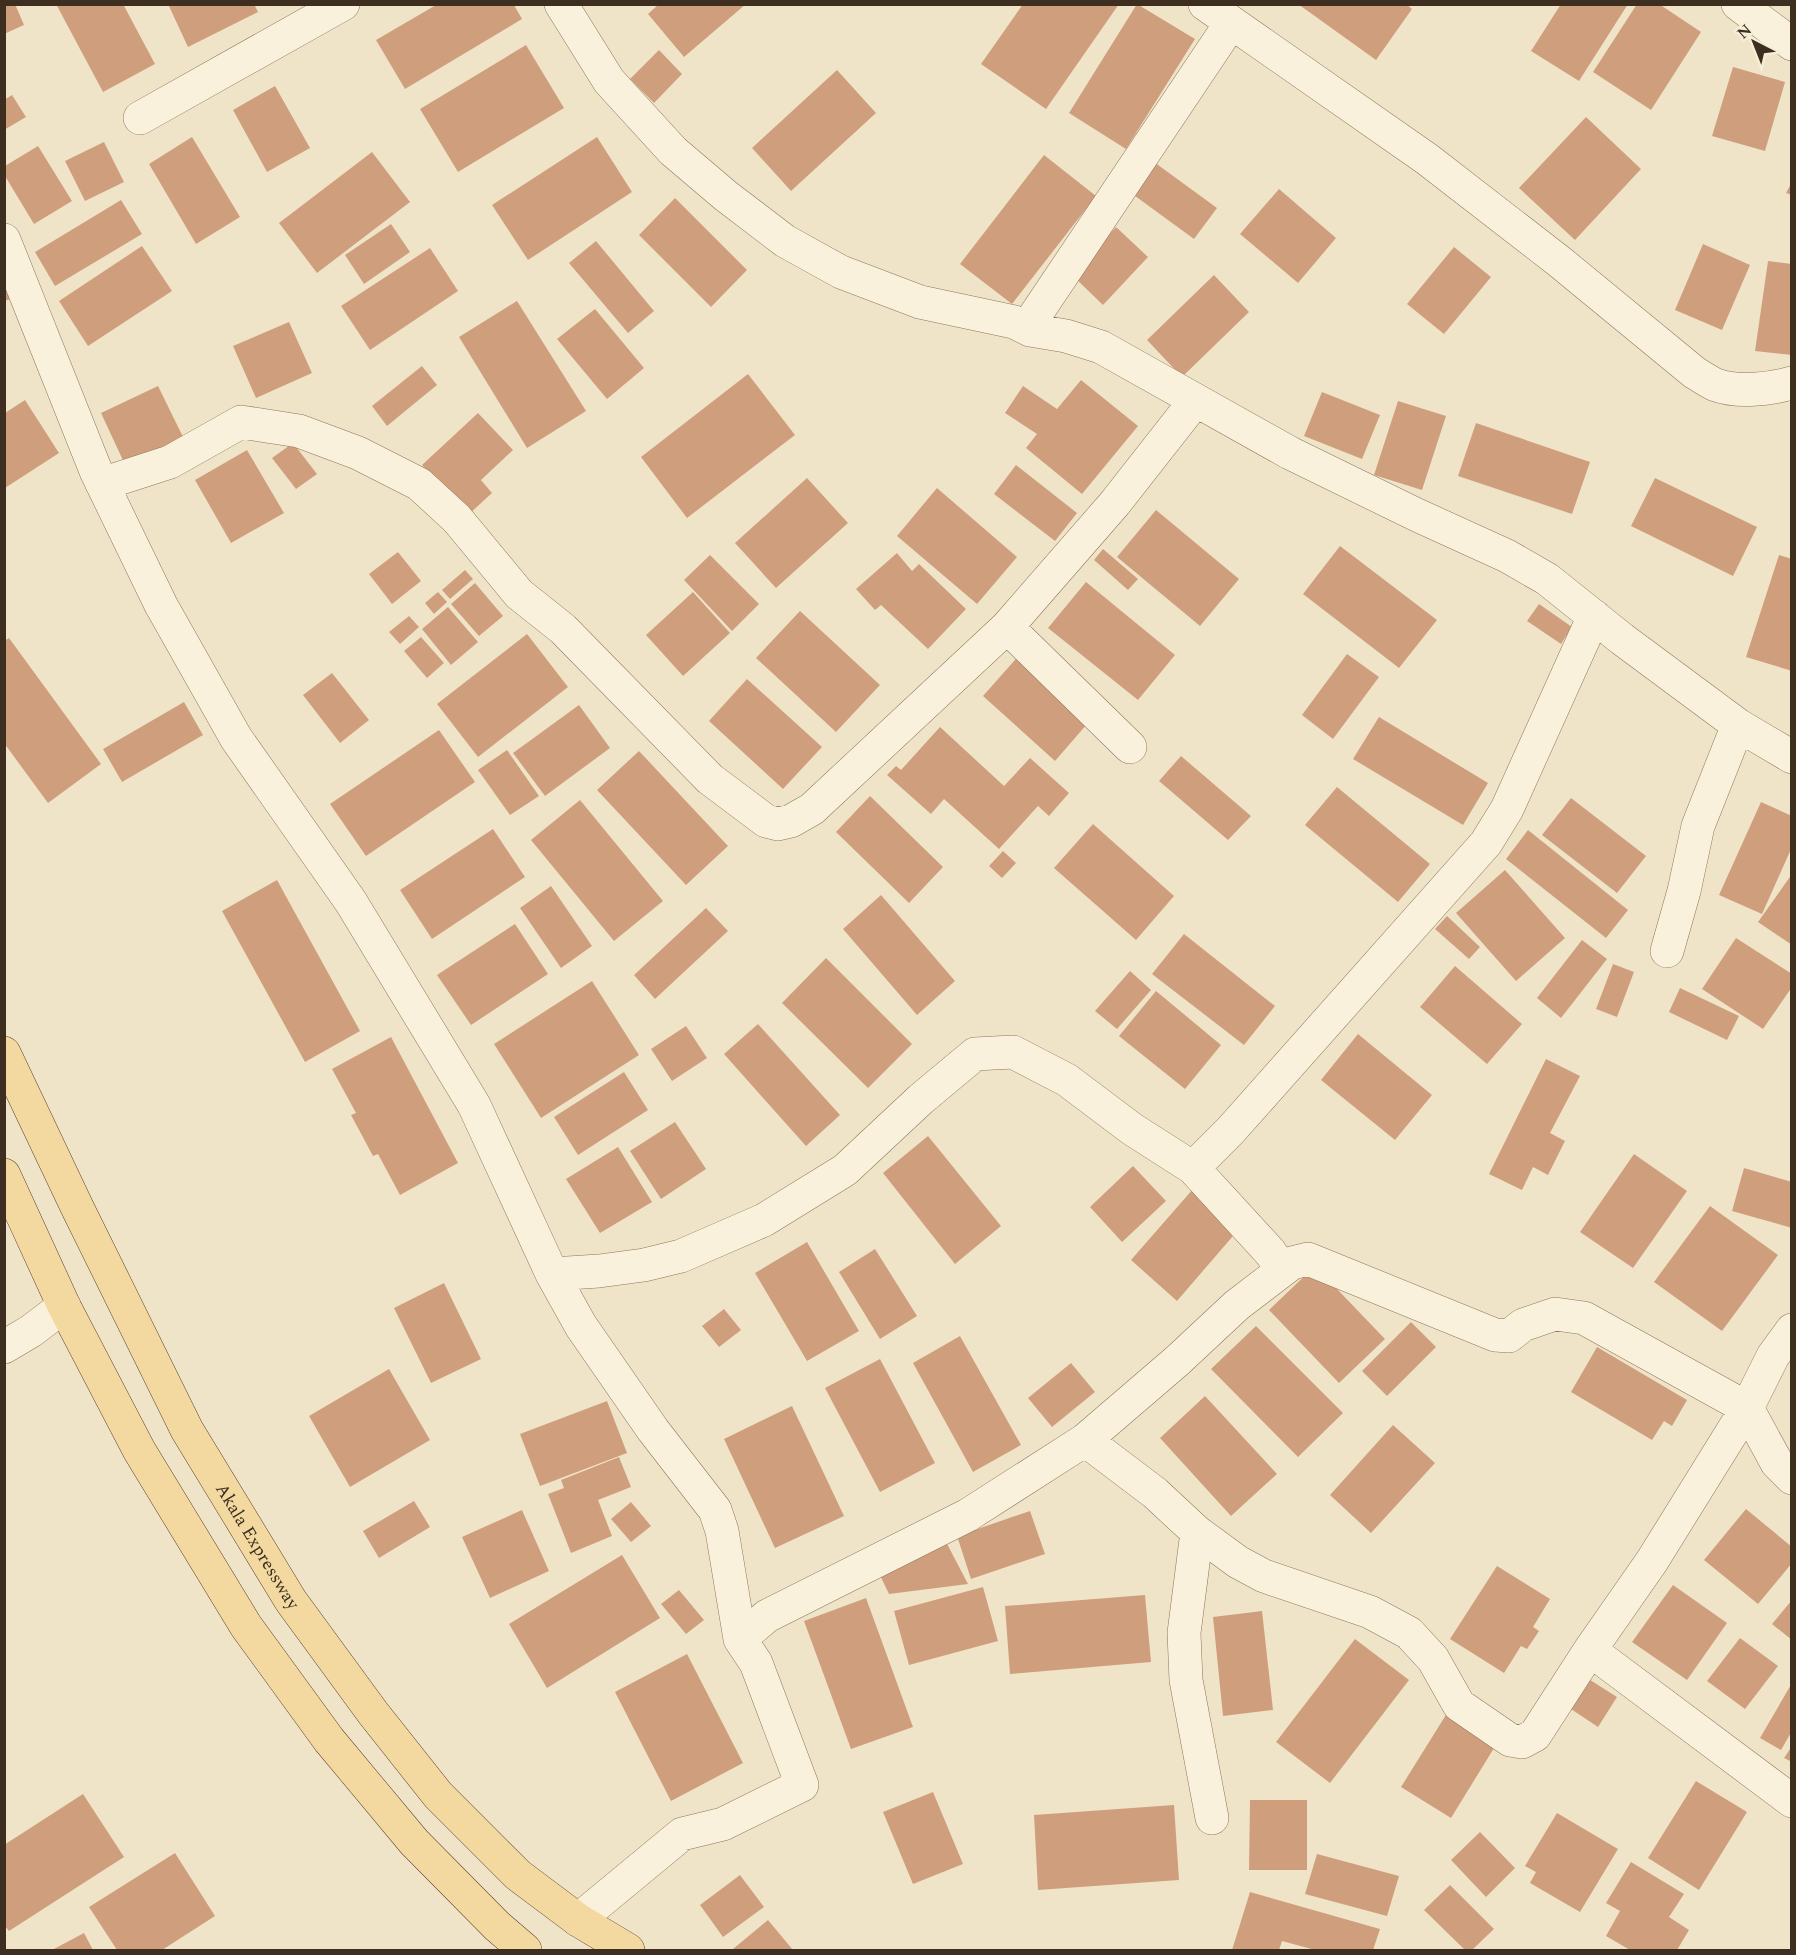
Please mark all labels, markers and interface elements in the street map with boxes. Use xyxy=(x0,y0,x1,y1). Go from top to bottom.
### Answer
north arrow xyxy=(1724,12,1784,72)
text: N xyxy=(1732,18,1758,45)
street label: Akala Expressway xyxy=(208,1478,307,1616)

